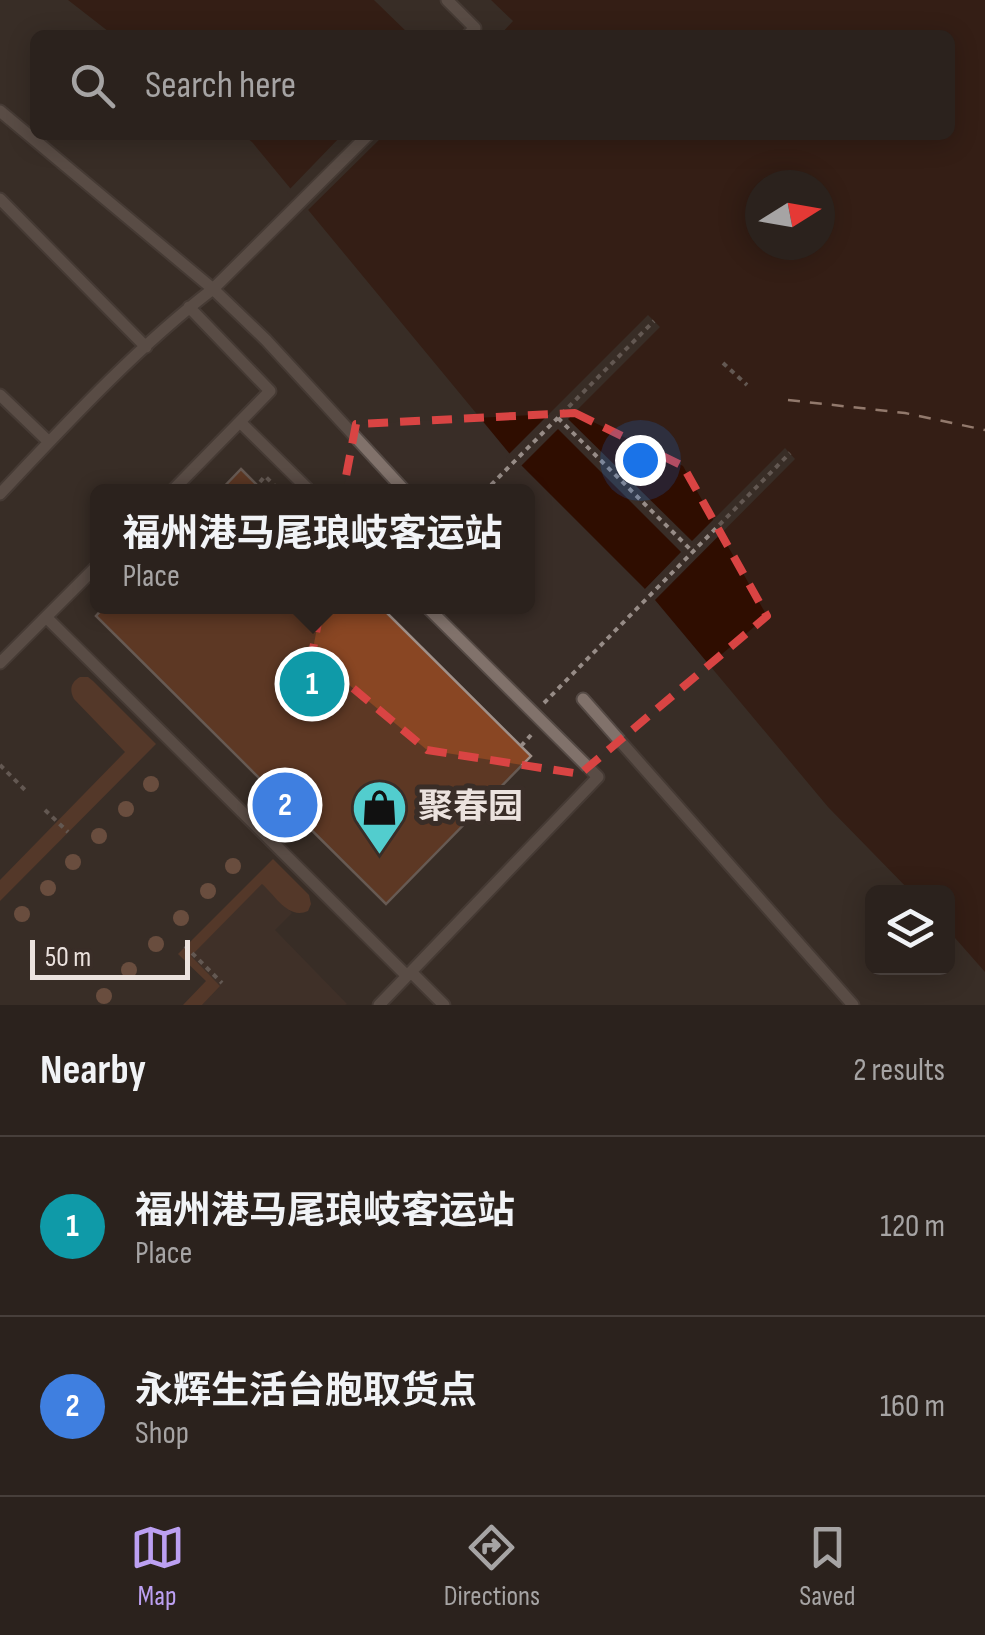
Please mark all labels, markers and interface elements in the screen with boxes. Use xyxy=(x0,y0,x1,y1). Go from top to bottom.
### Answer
search box xyxy=(30,30,955,140)
icon: search xyxy=(65,58,120,113)
text: Search here xyxy=(145,63,296,108)
north arrow xyxy=(745,170,835,260)
your location xyxy=(615,435,666,486)
popup xyxy=(90,484,535,614)
text: 福州港马尾琅岐客运站 xyxy=(122,512,503,557)
text: Place xyxy=(122,557,180,596)
pin: 1 xyxy=(280,646,344,722)
pin: 2 xyxy=(252,768,318,842)
shop icon: 聚春园 xyxy=(349,777,409,856)
place label: 聚春园 xyxy=(418,786,523,829)
map controls xyxy=(865,885,955,975)
button: layers xyxy=(865,885,955,975)
scale bar xyxy=(30,935,190,980)
text: 50 m xyxy=(45,941,91,974)
text: Nearby xyxy=(40,1045,146,1096)
text: 2 results xyxy=(853,1051,945,1090)
text: 福州港马尾琅岐客运站 xyxy=(135,1189,515,1234)
text: 1 xyxy=(66,1207,79,1246)
text: 120 m xyxy=(880,1207,945,1246)
text: Place xyxy=(135,1234,192,1273)
text: 永辉生活台胞取货点 xyxy=(135,1369,477,1414)
text: 2 xyxy=(65,1387,80,1426)
text: 160 m xyxy=(880,1387,945,1426)
text: Shop xyxy=(135,1414,189,1453)
tab: Map xyxy=(130,1520,185,1613)
tab: Directions xyxy=(444,1520,540,1613)
tab: Saved xyxy=(799,1520,855,1613)

